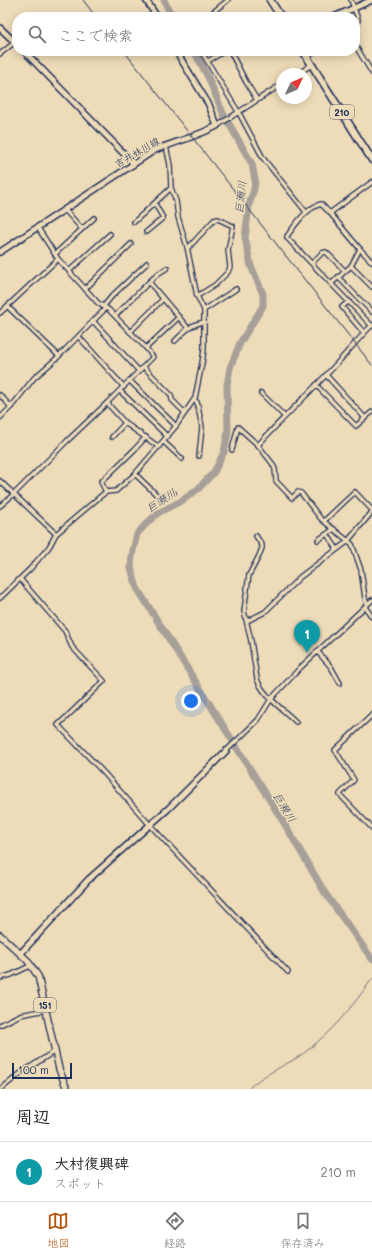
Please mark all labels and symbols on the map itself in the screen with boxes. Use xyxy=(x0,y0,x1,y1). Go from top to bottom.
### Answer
north arrow xyxy=(276,68,312,104)
road number: 210 xyxy=(330,105,354,119)
street label: 吉井妹川線 xyxy=(112,133,162,171)
water label: 巨瀬川 xyxy=(231,180,249,214)
water label: 巨瀬川 xyxy=(143,485,179,515)
pin: 1 xyxy=(294,620,320,653)
your location xyxy=(181,691,201,711)
water label: 巨瀬川 xyxy=(270,789,300,825)
road number: 151 xyxy=(34,998,56,1012)
scale bar xyxy=(12,1061,72,1080)

